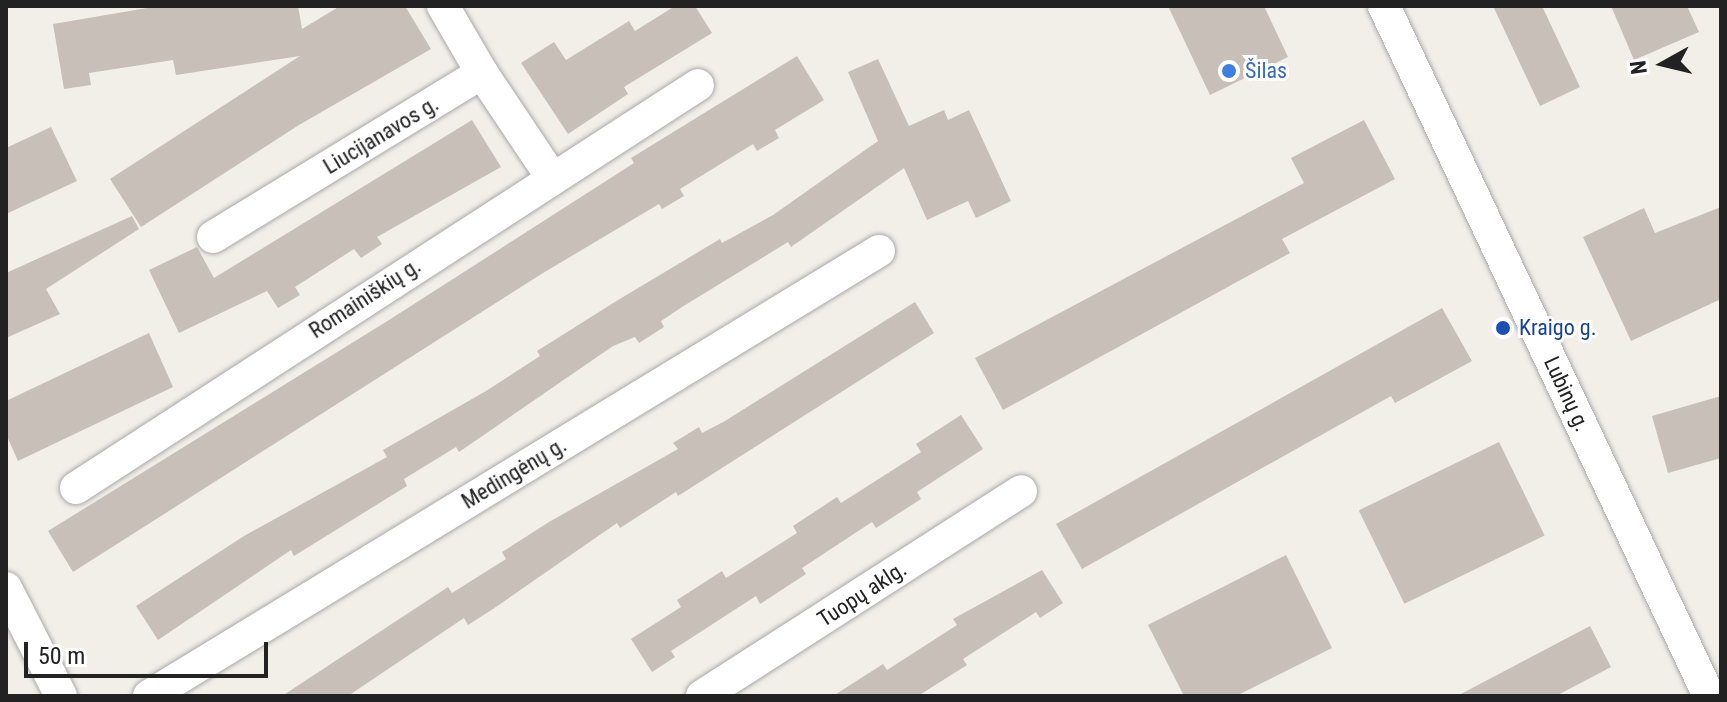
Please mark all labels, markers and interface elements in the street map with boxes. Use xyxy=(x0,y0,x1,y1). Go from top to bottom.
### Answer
north arrow xyxy=(1623,24,1703,104)
place label: Šilas xyxy=(1245,58,1287,84)
text: N xyxy=(1625,59,1652,76)
marker: Šilas xyxy=(1220,62,1238,80)
street label: Liucijanavos g. xyxy=(319,90,443,180)
street label: Romainiškių g. xyxy=(304,252,426,344)
place label: Kraigo g. xyxy=(1519,315,1596,341)
marker: Kraigo g. xyxy=(1494,319,1512,337)
street label: Lubinų g. xyxy=(1538,352,1596,436)
street label: Medingėnų g. xyxy=(457,431,571,515)
street label: Tuopų aklg. xyxy=(813,555,911,633)
scale bar xyxy=(28,626,272,676)
text: 50 m xyxy=(38,642,85,670)

